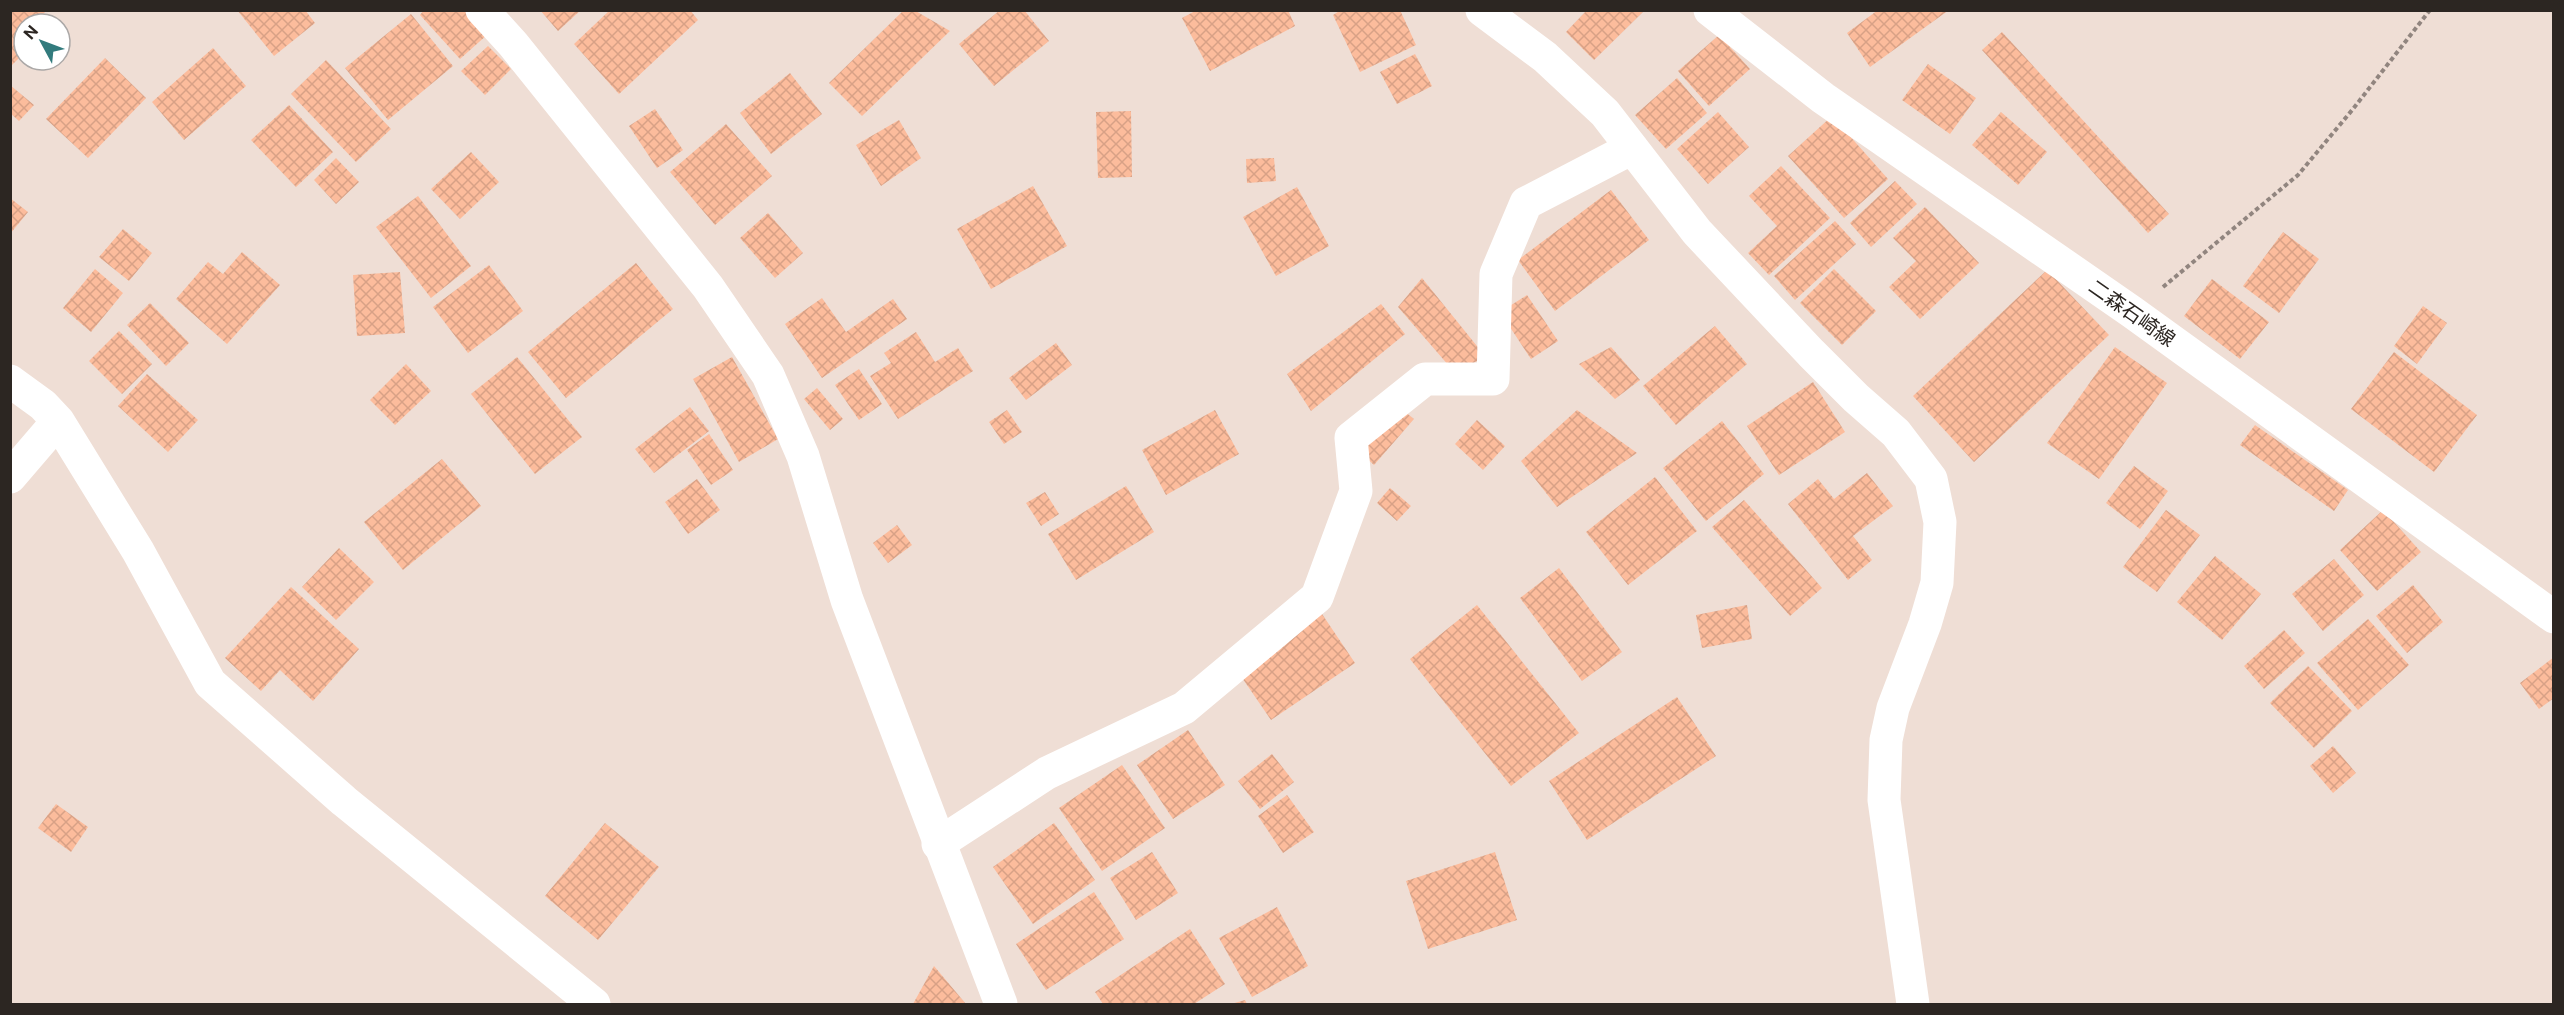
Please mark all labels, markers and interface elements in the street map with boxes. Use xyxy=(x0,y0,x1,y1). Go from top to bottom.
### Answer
north arrow xyxy=(12,12,72,72)
text: N xyxy=(20,22,42,43)
street label: 二森石崎線 xyxy=(2084,274,2180,352)

